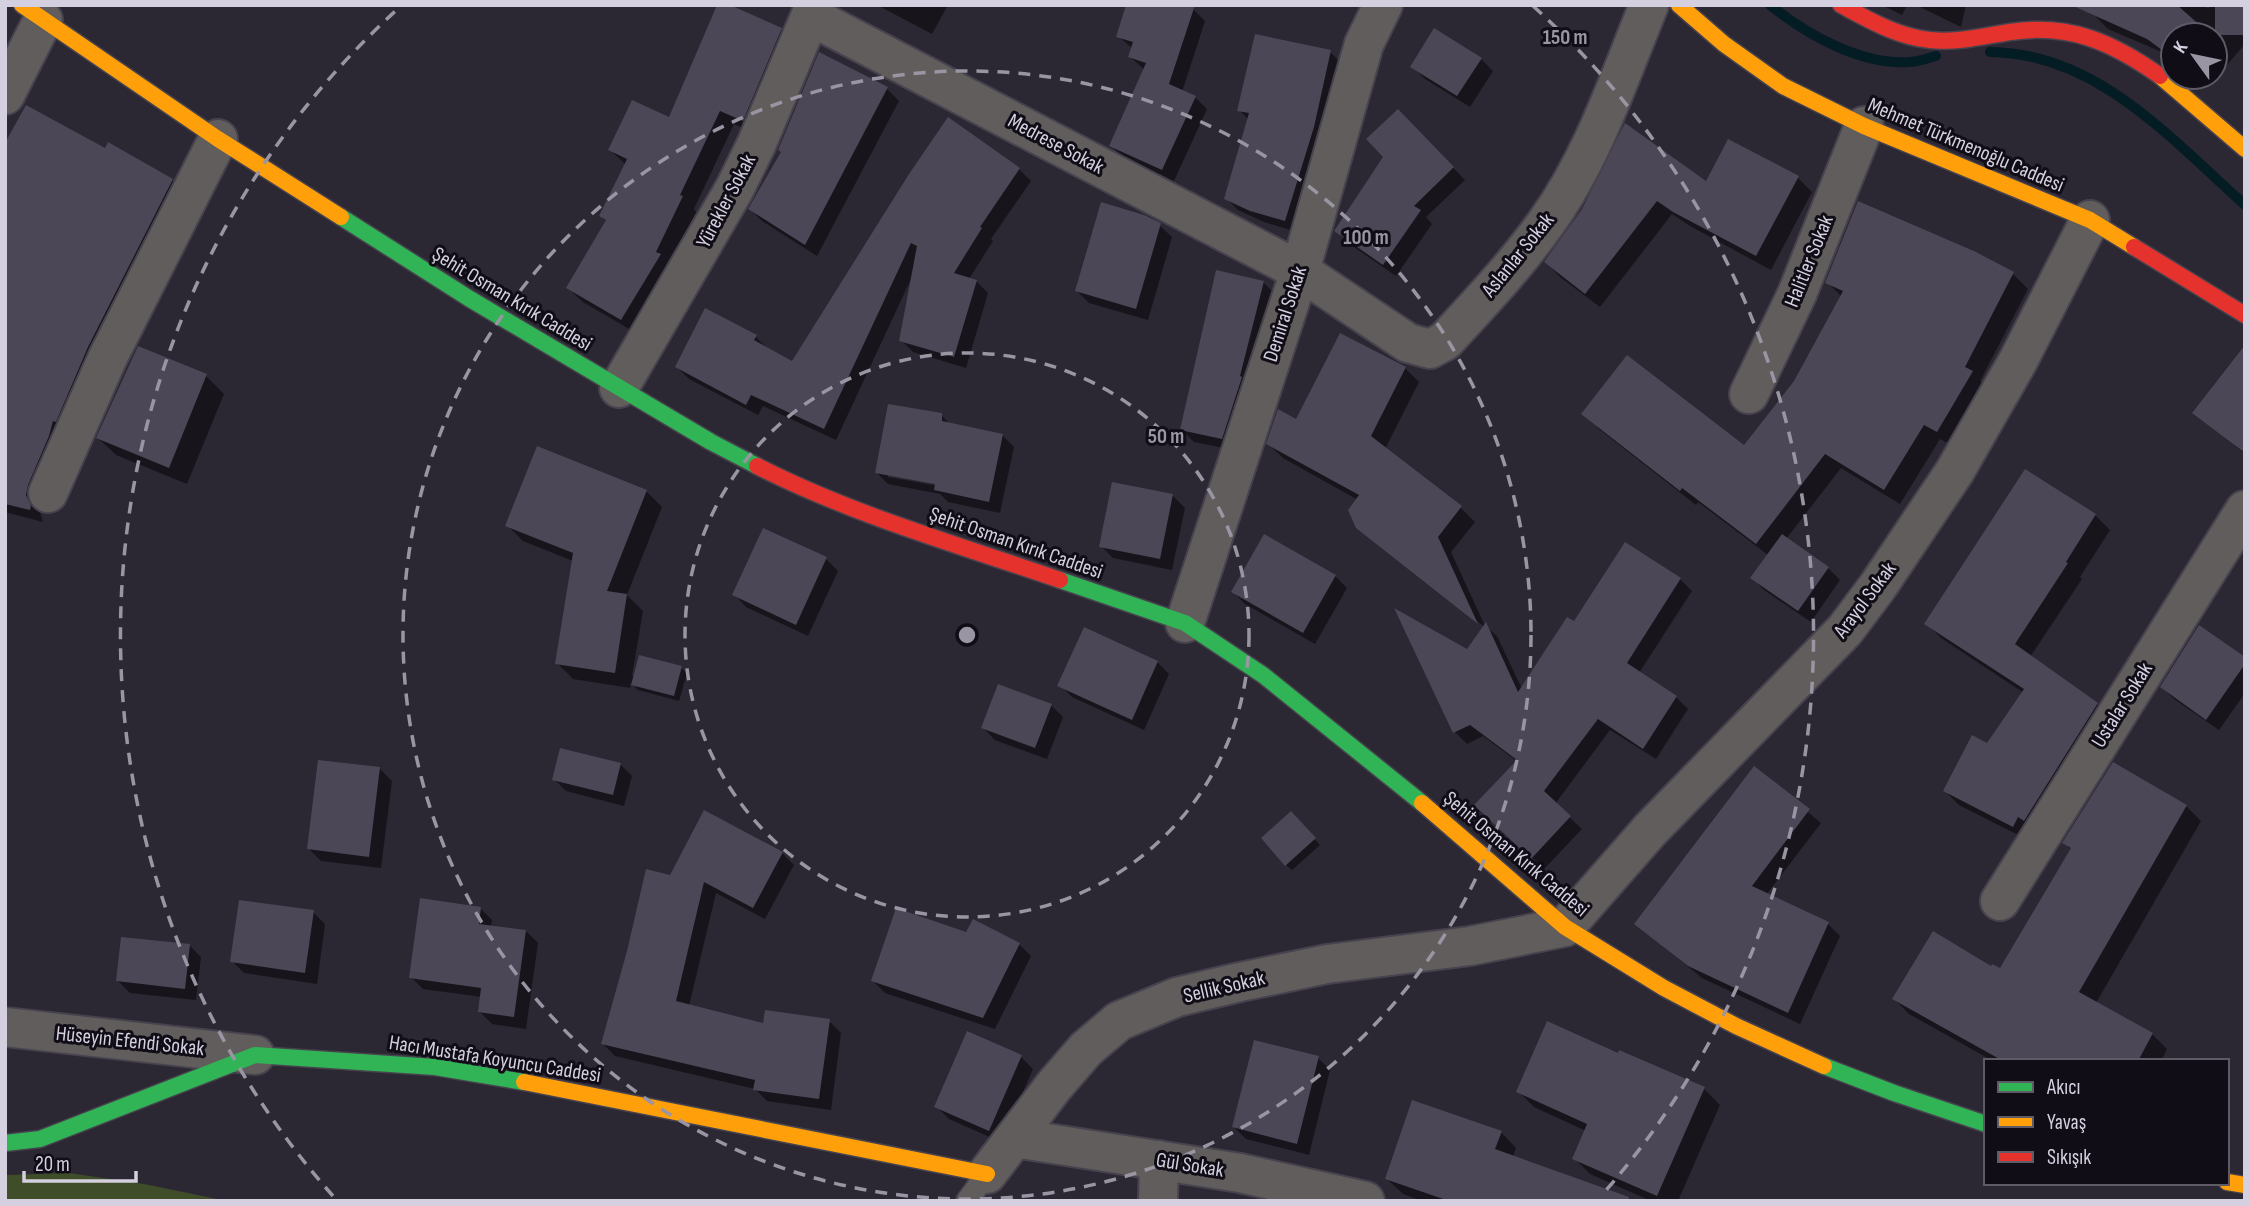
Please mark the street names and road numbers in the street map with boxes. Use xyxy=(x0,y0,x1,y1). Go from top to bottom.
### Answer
street label: Mehmet Türkmenoğlu Caddesi xyxy=(1864,92,2068,198)
street label: Medrese Sokak xyxy=(1004,108,1108,180)
street label: Yürekler Sokak xyxy=(691,150,761,252)
street label: Aslanlar Sokak xyxy=(1476,208,1559,303)
street label: Halitler Sokak xyxy=(1779,211,1839,311)
street label: Şehit Osman Kırık Caddesi xyxy=(428,241,596,357)
street label: Demiral Sokak xyxy=(1258,263,1312,365)
street label: Şehit Osman Kırık Caddesi xyxy=(926,502,1106,584)
street label: Arayol Sokak xyxy=(1828,557,1902,644)
street label: Ustalar Sokak xyxy=(2086,658,2158,752)
street label: Şehit Osman Kırık Caddesi xyxy=(1438,786,1594,922)
street label: Sellik Sokak xyxy=(1181,966,1267,1008)
street label: Hüseyin Efendi Sokak xyxy=(55,1021,205,1061)
street label: Hacı Mustafa Koyuncu Caddesi xyxy=(387,1030,603,1088)
street label: Gül Sokak xyxy=(1154,1147,1226,1183)

